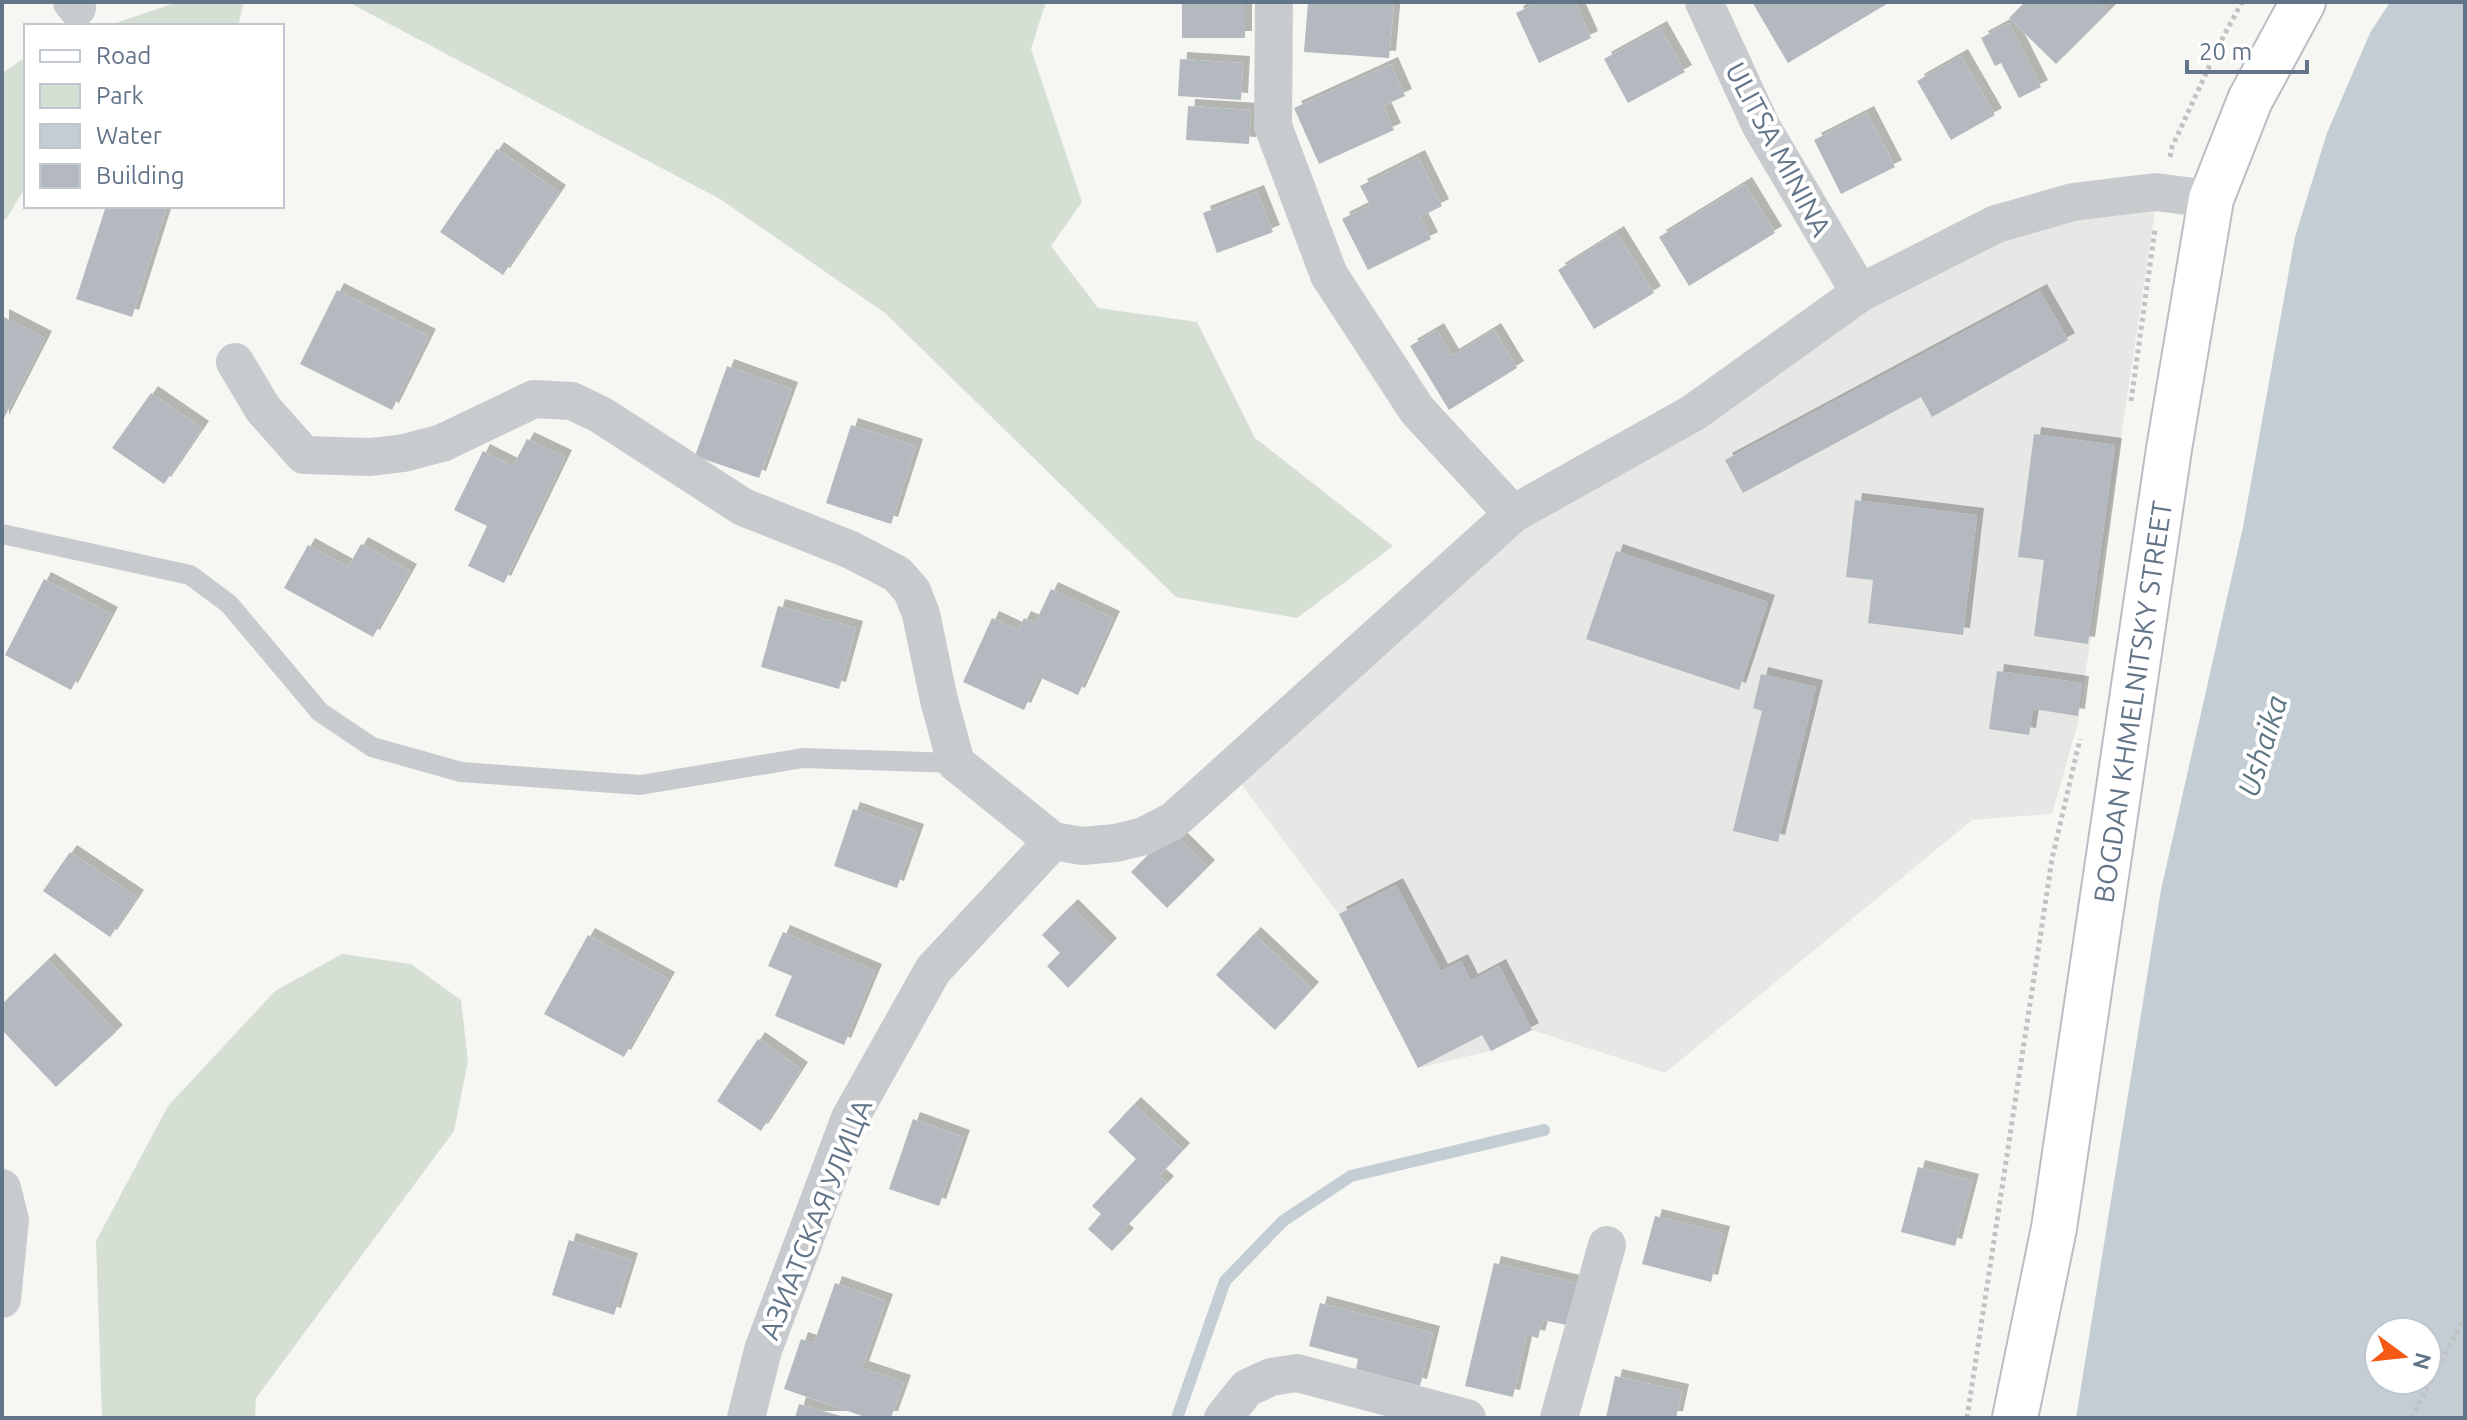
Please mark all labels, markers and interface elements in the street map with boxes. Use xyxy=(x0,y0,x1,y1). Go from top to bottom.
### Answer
legend xyxy=(24,24,284,208)
scale bar xyxy=(2187,24,2307,74)
text: 20 m xyxy=(2199,38,2252,65)
text: Road xyxy=(96,42,151,69)
street label: ULITSA MININA xyxy=(1720,57,1838,241)
text: Park xyxy=(96,82,144,109)
text: Water xyxy=(96,122,162,149)
text: Building xyxy=(96,162,184,189)
street label: BOGDAN KHMELNITSKY STREET xyxy=(2087,498,2177,905)
water label: Ushaika xyxy=(2231,691,2293,801)
street label: АЗИАТСКАЯ УЛИЦА xyxy=(753,1094,877,1344)
north arrow xyxy=(2363,1316,2443,1396)
text: N xyxy=(2409,1350,2437,1372)

